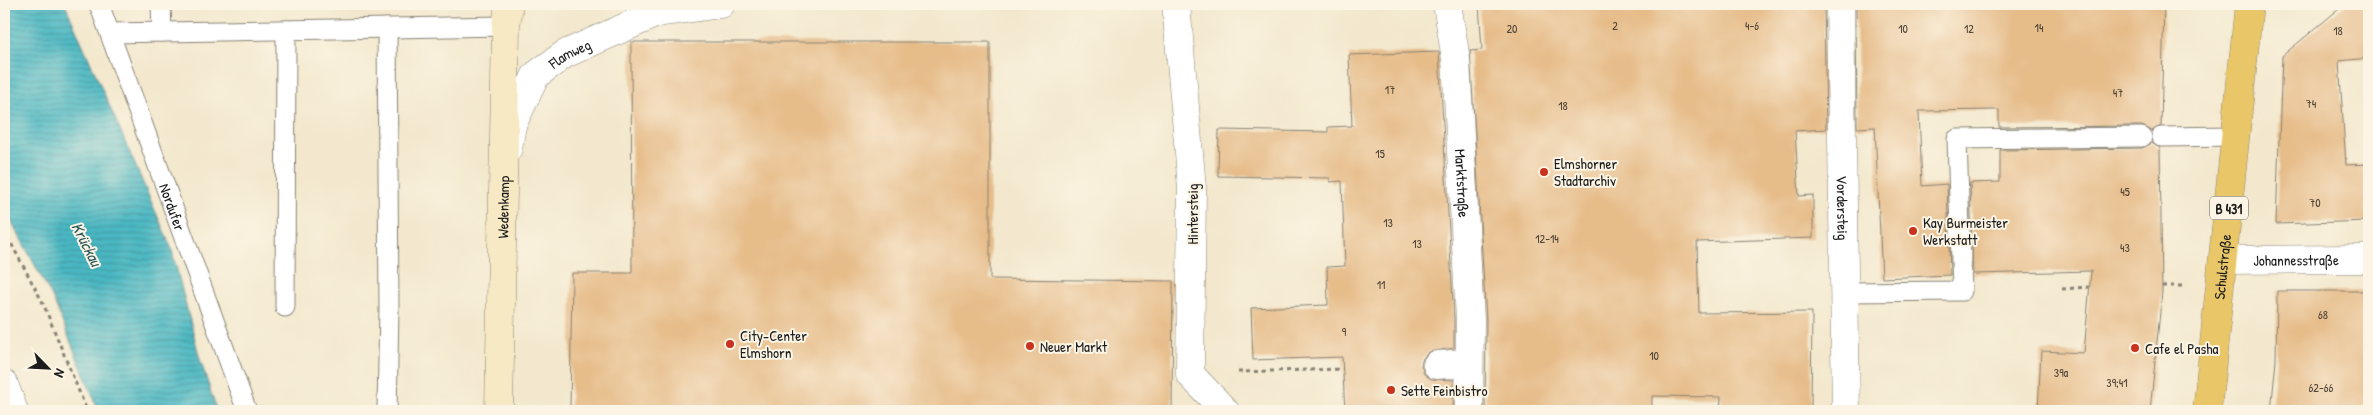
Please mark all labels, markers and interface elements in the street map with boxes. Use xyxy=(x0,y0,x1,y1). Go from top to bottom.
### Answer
house number: 2 xyxy=(1612,17,1618,34)
house number: 4-6 xyxy=(1745,17,1759,34)
house number: 14 xyxy=(2035,19,2044,36)
house number: 20 xyxy=(1507,20,1518,37)
house number: 10 xyxy=(1898,20,1908,37)
house number: 12 xyxy=(1964,20,1974,37)
house number: 18 xyxy=(2333,22,2343,39)
street label: Flamweg xyxy=(543,33,594,74)
house number: 17 xyxy=(1385,81,1395,98)
house number: 47 xyxy=(2113,84,2123,101)
house number: 74 xyxy=(2306,95,2317,112)
house number: 18 xyxy=(1558,97,1568,114)
house number: 15 xyxy=(1375,145,1385,162)
street label: Marktstraße xyxy=(1450,148,1475,218)
place label: Elmshorner Stadtarchiv xyxy=(1554,153,1617,191)
marker: Elmshorner Stadtarchiv xyxy=(1538,166,1550,178)
street label: Wedenkamp xyxy=(492,175,514,239)
street label: Vordersteig xyxy=(1832,175,1854,241)
street label: Nordufer xyxy=(155,180,191,234)
street label: Hintersteig xyxy=(1182,183,1203,245)
house number: 45 xyxy=(2120,183,2130,200)
house number: 70 xyxy=(2309,194,2321,211)
road number: B 431 xyxy=(2210,197,2248,220)
place label: Kay Burmeister Werkstatt xyxy=(1923,212,2008,250)
house number: 13 xyxy=(1383,214,1393,231)
water label: Krückau xyxy=(67,218,108,271)
marker: Kay Burmeister Werkstatt xyxy=(1907,225,1919,237)
house number: 12-14 xyxy=(1535,230,1559,247)
street label: Schulstraße xyxy=(2208,233,2236,300)
house number: 13 xyxy=(1412,235,1422,252)
house number: 43 xyxy=(2120,239,2130,256)
street label: Johannesstraße xyxy=(2253,249,2339,270)
house number: 11 xyxy=(1377,276,1385,293)
house number: 68 xyxy=(2318,306,2328,323)
house number: 9 xyxy=(1342,323,1347,340)
place label: City-Center Elmshorn xyxy=(740,325,807,363)
place label: Neuer Markt xyxy=(1040,336,1108,357)
marker: City-Center Elmshorn xyxy=(724,338,736,350)
place label: Cafe el Pasha xyxy=(2145,338,2218,359)
marker: Neuer Markt xyxy=(1024,340,1036,352)
north arrow xyxy=(22,342,72,392)
marker: Cafe el Pasha xyxy=(2129,342,2141,354)
house number: 10 xyxy=(1649,347,1659,364)
house number: 39a xyxy=(2054,364,2069,381)
text: N xyxy=(50,366,71,381)
house number: 39;41 xyxy=(2106,374,2128,391)
house number: 62-66 xyxy=(2309,379,2334,396)
place label: Sette Feinbistro xyxy=(1401,380,1488,401)
marker: Sette Feinbistro xyxy=(1385,384,1397,396)

